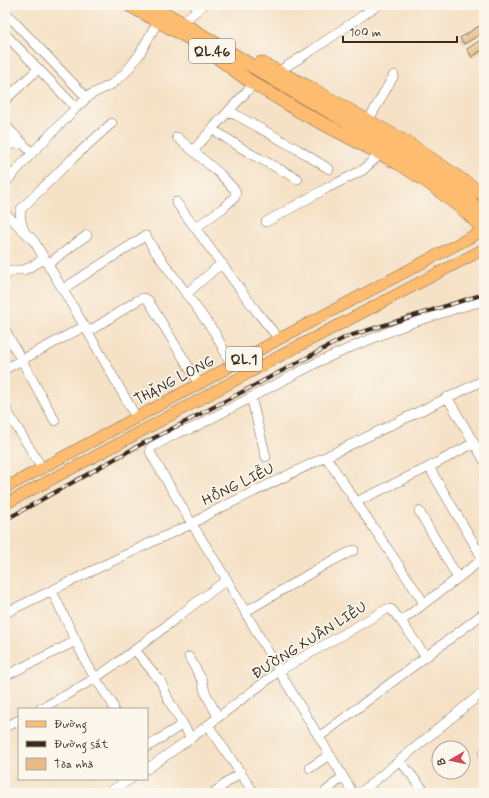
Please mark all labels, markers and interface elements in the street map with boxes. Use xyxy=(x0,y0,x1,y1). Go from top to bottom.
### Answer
scale bar xyxy=(343,18,457,44)
text: 100 m xyxy=(349,25,381,41)
road number: QL.46 xyxy=(189,39,235,63)
road number: QL.1 xyxy=(226,347,262,371)
street label: THĂNG LONG xyxy=(131,351,218,410)
street label: HỒNG LIỄU xyxy=(198,458,278,511)
street label: ĐƯỜNG XUÂN LIỄU xyxy=(248,596,371,684)
legend xyxy=(18,708,148,780)
text: Đường xyxy=(54,717,87,734)
text: Đường sắt xyxy=(54,737,108,754)
north arrow xyxy=(431,740,471,780)
text: Tòa nhà xyxy=(54,757,94,773)
text: B xyxy=(435,757,450,766)

